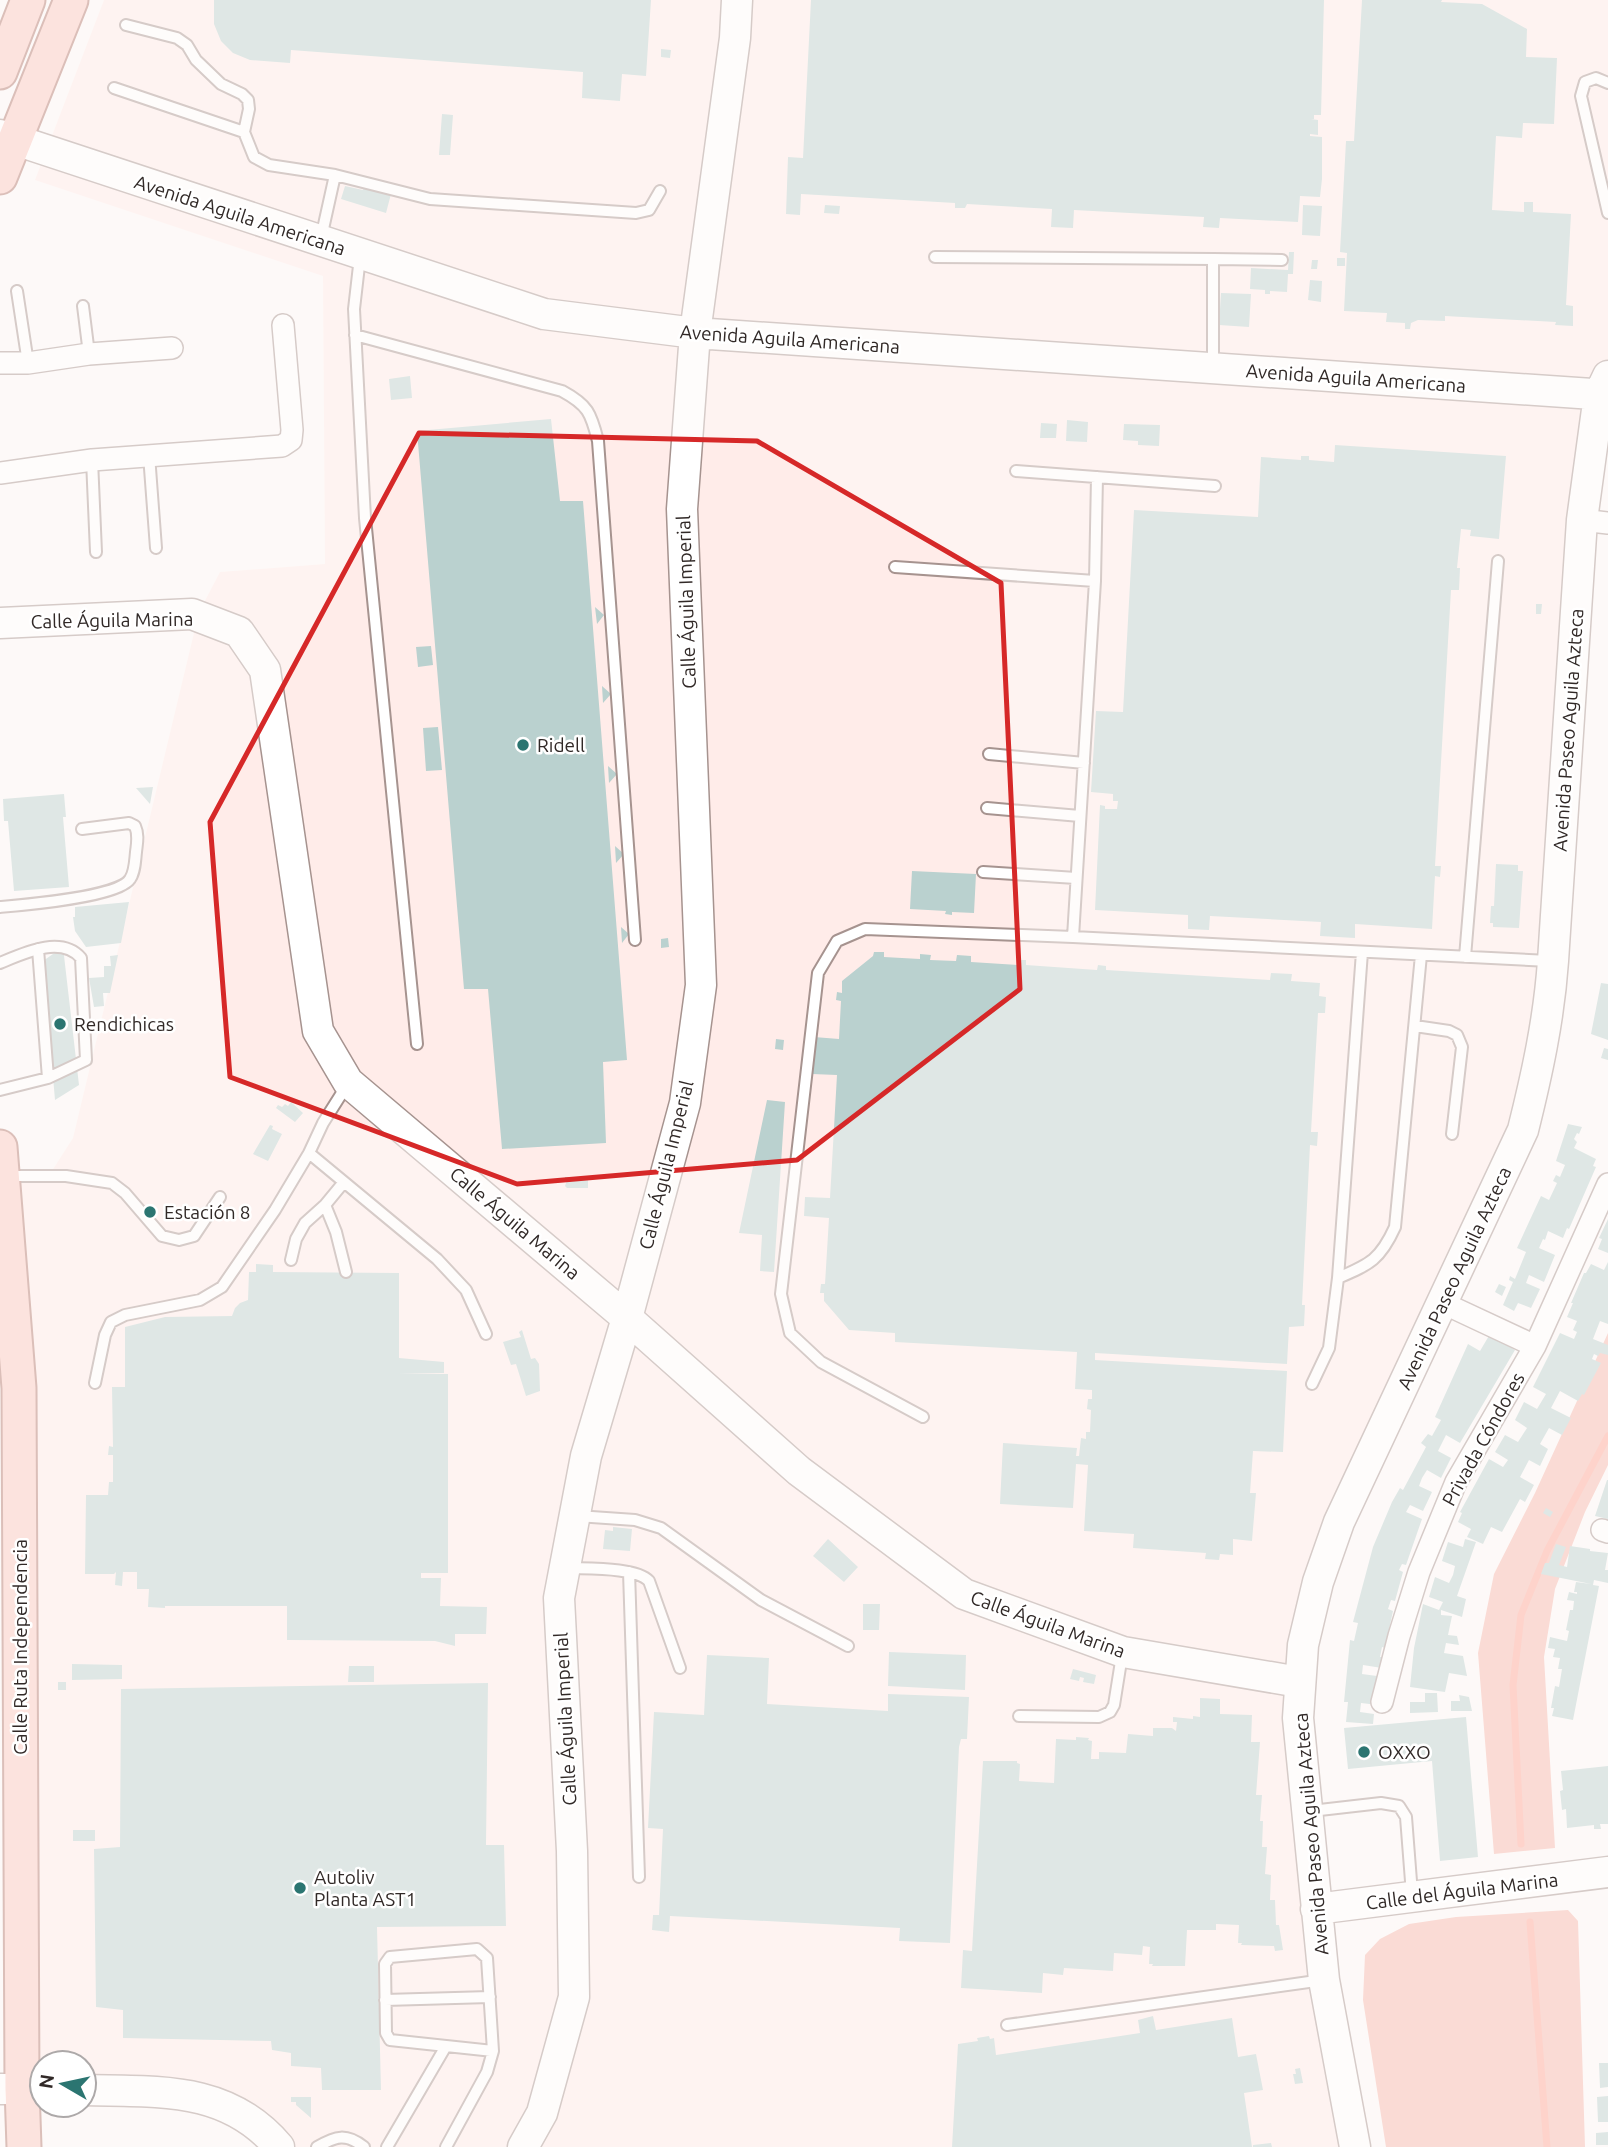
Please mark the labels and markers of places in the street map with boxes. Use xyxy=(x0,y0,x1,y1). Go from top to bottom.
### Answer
place label: Ridell xyxy=(537,734,585,756)
marker: Ridell xyxy=(515,737,531,753)
place label: Rendichicas xyxy=(74,1013,174,1035)
marker: Rendichicas xyxy=(52,1016,68,1032)
place label: Estación 8 xyxy=(164,1201,251,1223)
marker: Estación 8 xyxy=(142,1204,158,1220)
place label: OXXO xyxy=(1378,1741,1431,1763)
marker: OXXO xyxy=(1356,1744,1372,1760)
place label: Autoliv Planta AST1 xyxy=(314,1866,416,1910)
marker: Autoliv Planta AST1 xyxy=(292,1880,308,1896)

